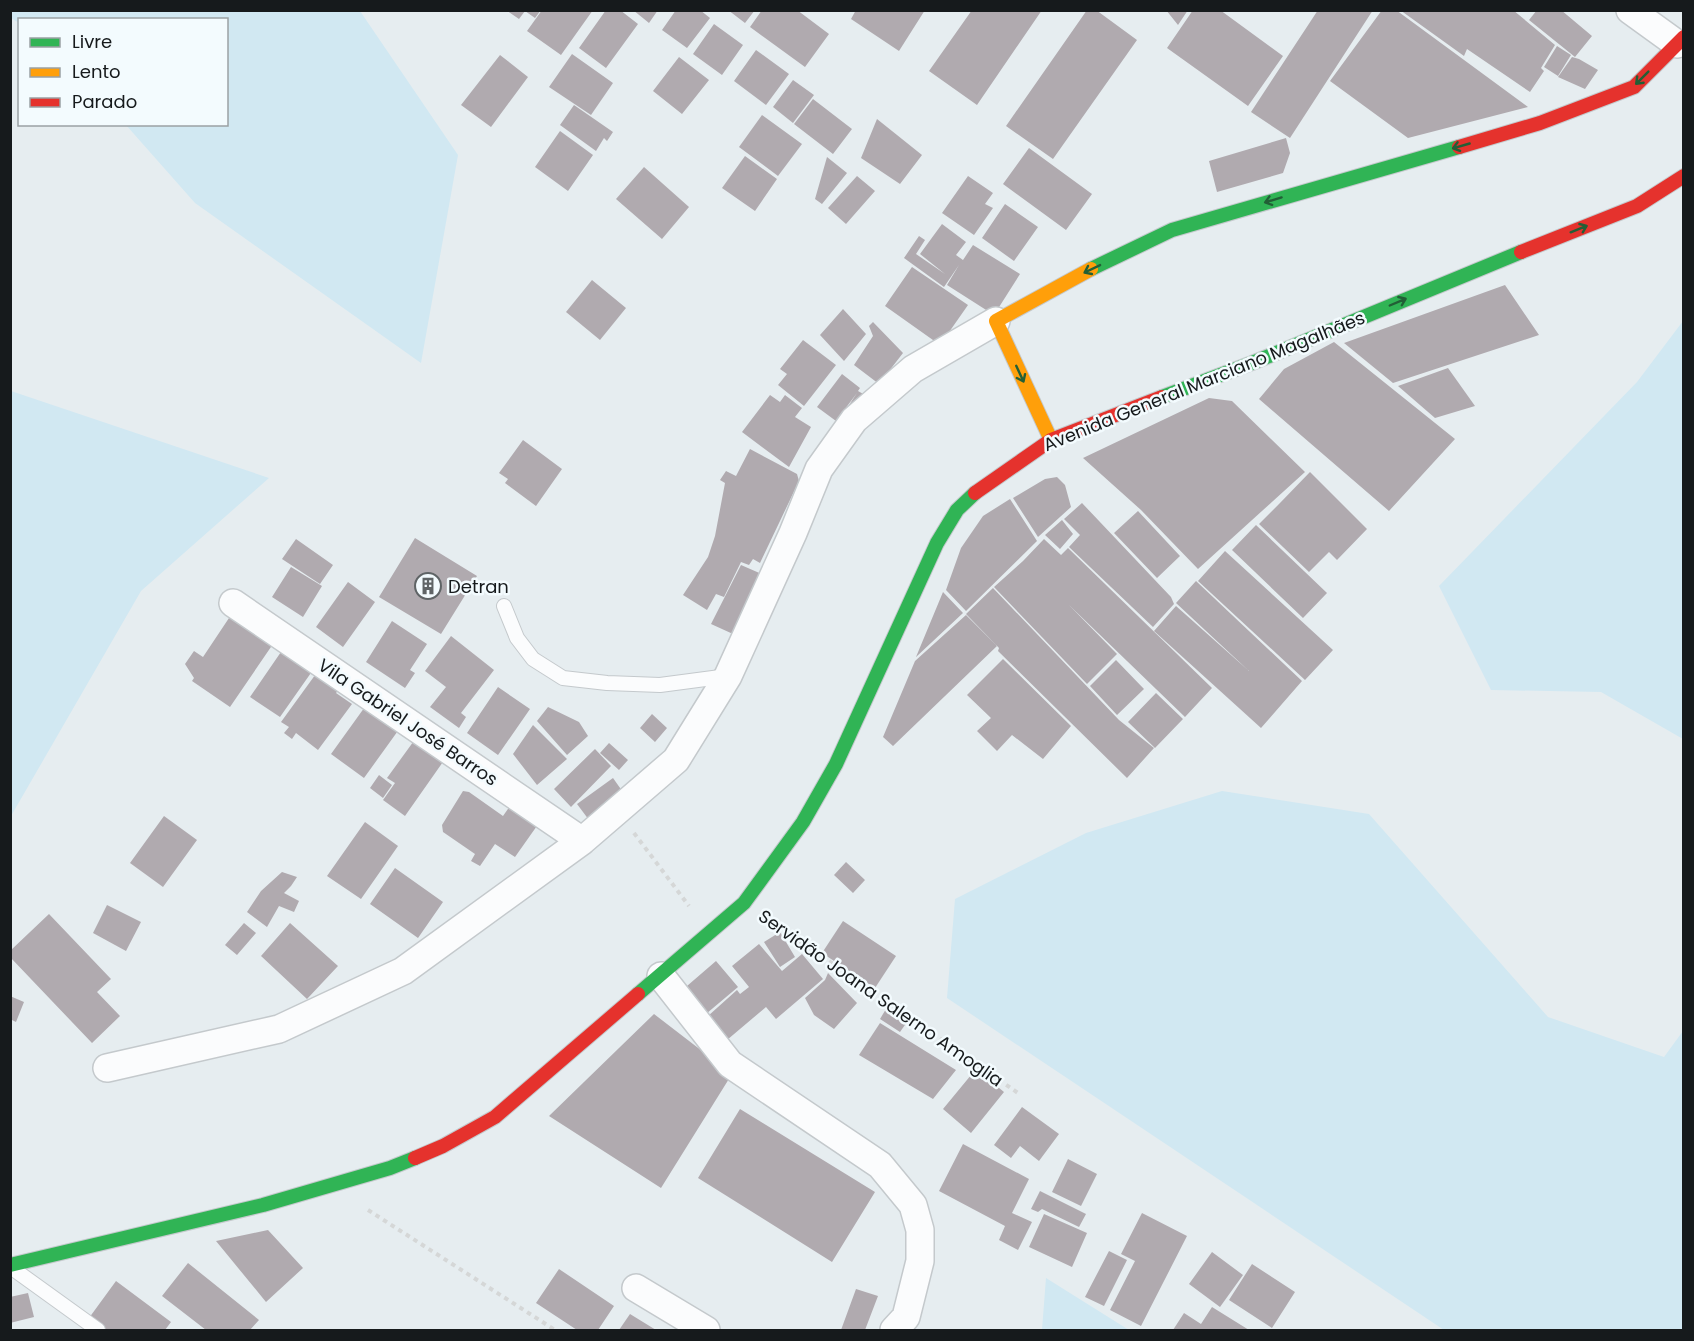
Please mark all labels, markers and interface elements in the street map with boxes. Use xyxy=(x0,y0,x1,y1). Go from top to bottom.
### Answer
legend xyxy=(18,18,228,126)
text: Livre xyxy=(72,29,112,54)
text: Lento xyxy=(72,59,121,84)
one-way arrow xyxy=(1635,71,1650,86)
text: Parado xyxy=(72,89,137,114)
one-way arrow xyxy=(1452,141,1471,152)
one-way arrow xyxy=(1264,195,1283,206)
one-way arrow xyxy=(1569,223,1587,234)
one-way arrow xyxy=(1083,264,1101,276)
one-way arrow xyxy=(1388,296,1406,307)
street label: Avenida General Marciano Magalhães xyxy=(1039,305,1369,457)
one-way arrow xyxy=(1015,365,1027,383)
building icon: Detran xyxy=(413,571,443,601)
place label: Detran xyxy=(448,574,509,599)
street label: Vila Gabriel José Barros xyxy=(313,652,503,792)
street label: Servidão Joana Salerno Amoglia xyxy=(754,904,1008,1092)

